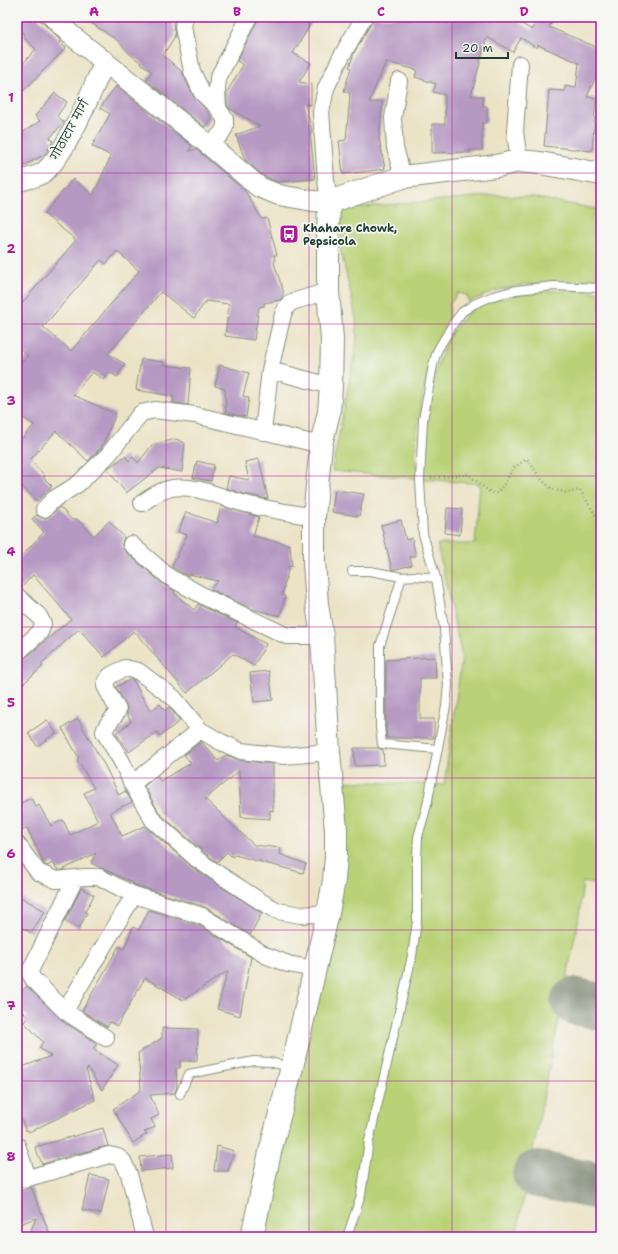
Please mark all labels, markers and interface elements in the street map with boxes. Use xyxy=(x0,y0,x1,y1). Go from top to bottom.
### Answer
text: A xyxy=(89,3,99,20)
text: B xyxy=(233,3,241,20)
text: C xyxy=(377,3,385,20)
text: D xyxy=(519,3,529,20)
scale bar xyxy=(456,34,508,60)
text: 20 m xyxy=(462,40,493,56)
text: 1 xyxy=(8,89,14,106)
street label: गोठाटार मार्ग xyxy=(45,95,93,164)
place label: Khahare Chowk, Pepsicola xyxy=(303,221,397,249)
bus stop icon: Khahare Chowk, Pepsicola xyxy=(278,223,300,245)
text: 2 xyxy=(6,240,16,257)
text: 3 xyxy=(6,392,16,409)
text: 4 xyxy=(6,543,16,560)
text: 5 xyxy=(7,694,15,711)
text: 6 xyxy=(6,845,16,862)
text: 7 xyxy=(6,997,16,1014)
text: 8 xyxy=(6,1148,16,1165)

